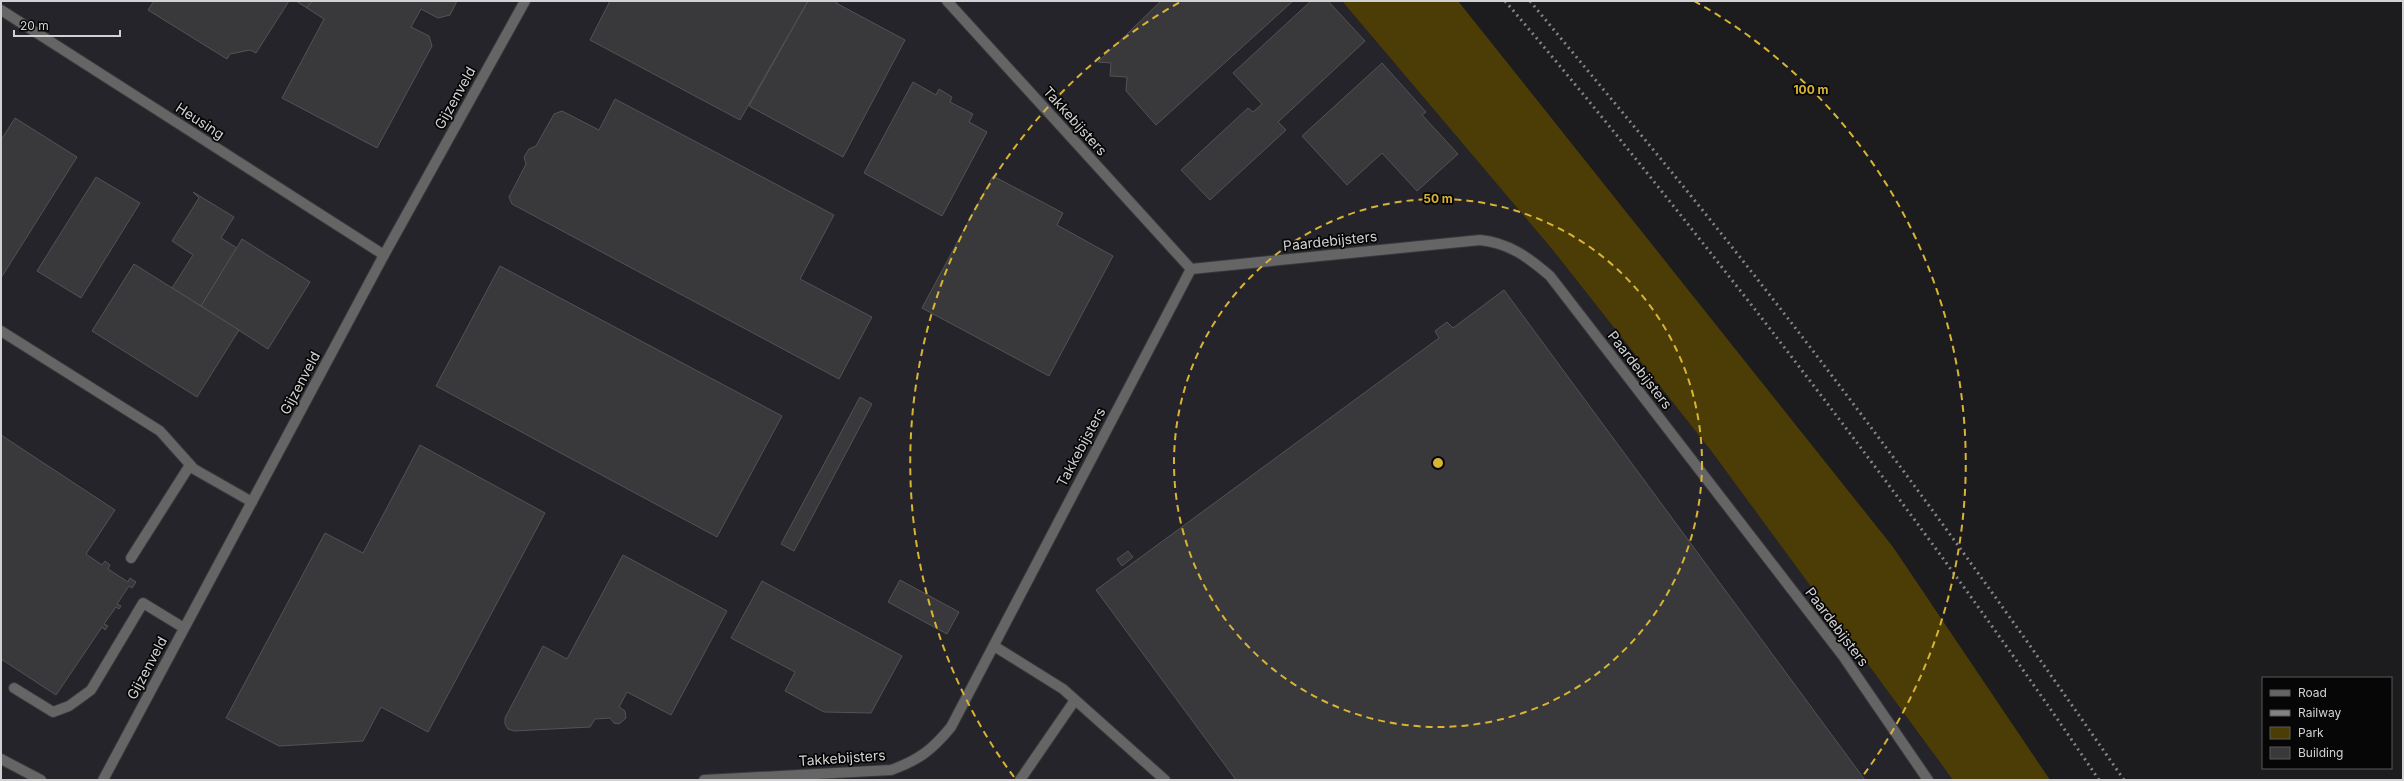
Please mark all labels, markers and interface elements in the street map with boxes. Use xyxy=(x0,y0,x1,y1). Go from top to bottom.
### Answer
scale bar xyxy=(14,12,120,38)
text: 20 m xyxy=(20,18,49,33)
street label: Gijzenveld xyxy=(430,64,479,132)
text: 100 m xyxy=(1793,82,1829,97)
street label: Takkebijsters xyxy=(1040,83,1111,159)
street label: Heusing xyxy=(173,99,228,143)
text: 50 m xyxy=(1423,191,1453,206)
street label: Paardebijsters xyxy=(1282,227,1378,254)
street label: Paardebijsters xyxy=(1605,327,1676,412)
street label: Gijzenveld xyxy=(276,348,323,417)
street label: Takkebijsters xyxy=(1053,404,1109,489)
centre of rings xyxy=(1431,456,1445,470)
street label: Paardebijsters xyxy=(1802,584,1873,670)
street label: Gijzenveld xyxy=(123,633,170,702)
legend xyxy=(2262,677,2392,769)
text: Road xyxy=(2298,685,2327,700)
text: Railway xyxy=(2298,705,2342,720)
text: Park xyxy=(2298,725,2324,740)
text: Building xyxy=(2298,745,2343,760)
street label: Takkebijsters xyxy=(798,746,886,769)

